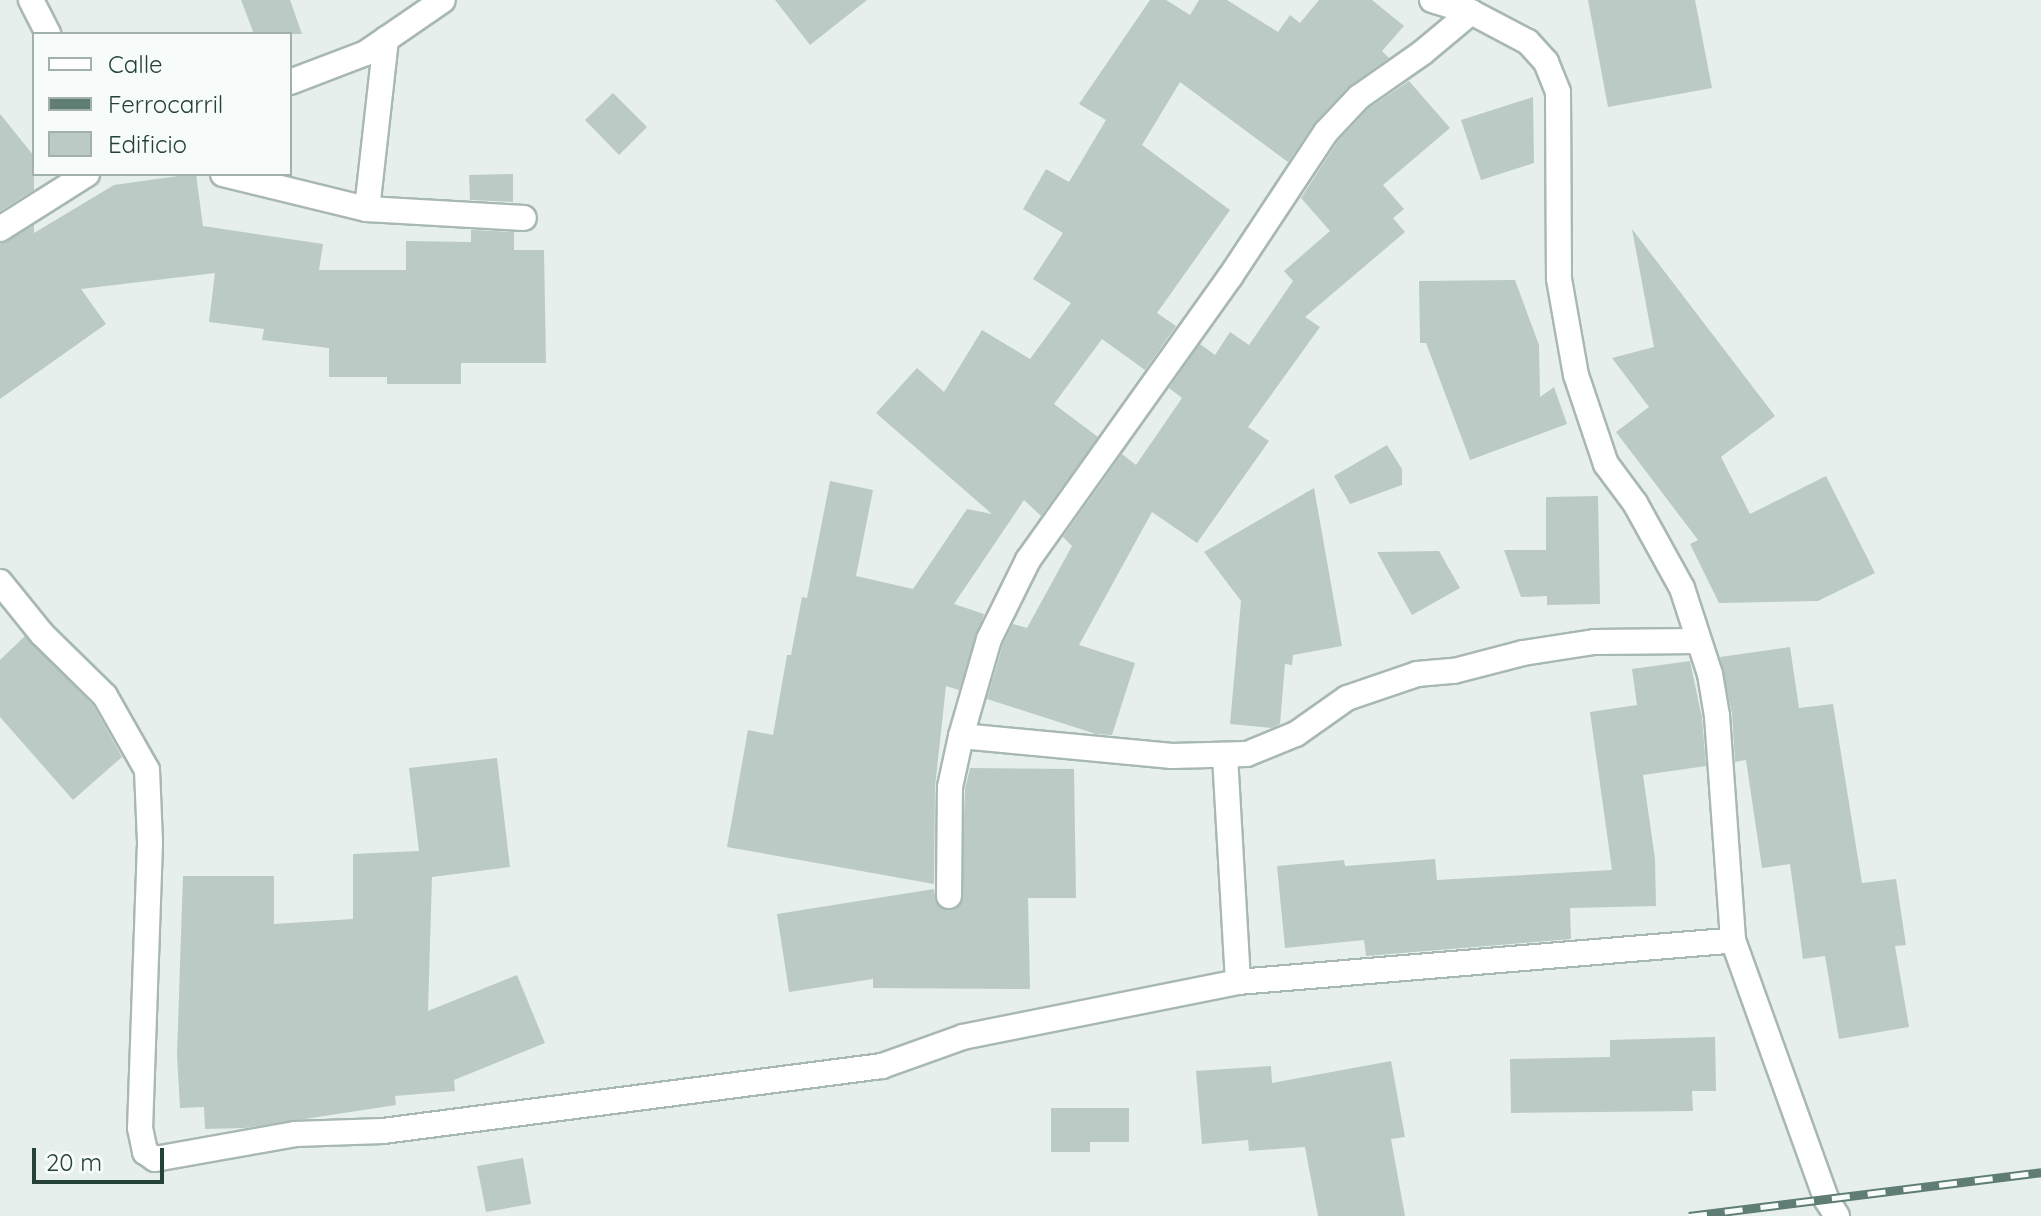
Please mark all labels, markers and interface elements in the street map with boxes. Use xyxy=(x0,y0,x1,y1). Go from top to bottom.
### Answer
legend xyxy=(32,32,292,176)
text: Calle xyxy=(108,49,163,79)
text: Ferrocarril xyxy=(108,89,223,119)
text: Edificio xyxy=(108,129,187,159)
scale bar xyxy=(36,1132,168,1182)
text: 20 m xyxy=(46,1147,102,1177)

